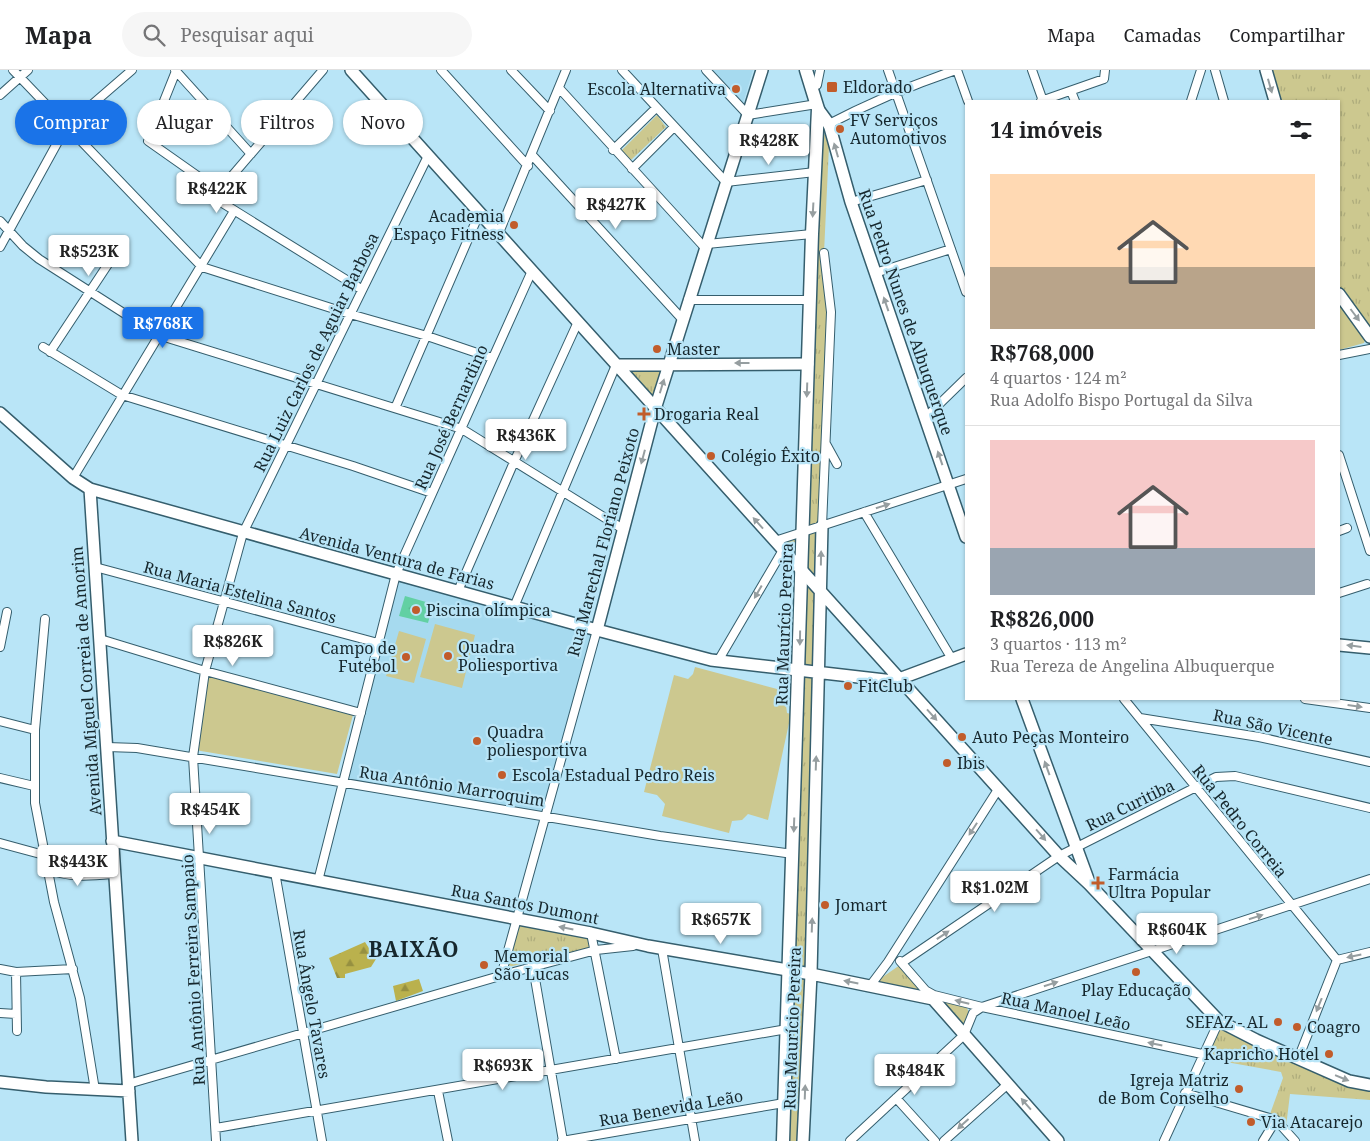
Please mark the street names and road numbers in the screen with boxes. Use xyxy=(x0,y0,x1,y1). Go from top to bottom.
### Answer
street label: Rua Pedro Nunes de Albuquerque xyxy=(853,186,959,438)
street label: Rua Luiz Carlos de Aguiar Barbosa xyxy=(248,229,384,475)
street label: Rua José Bernardino xyxy=(409,341,493,493)
street label: Rua Marechal Floriano Peixoto xyxy=(562,425,644,659)
street label: Avenida Ventura de Farias xyxy=(297,521,497,595)
street label: Rua Maurício Pereira xyxy=(770,542,798,706)
street label: Avenida Miguel Correia de Amorim xyxy=(66,546,106,816)
street label: Rua Maria Estelina Santos xyxy=(141,556,339,628)
street label: Rua São Vicente xyxy=(1211,704,1335,750)
street label: Rua Antônio Marroquim xyxy=(358,760,546,812)
street label: Rua Pedro Correia xyxy=(1188,760,1292,882)
street label: Rua Curitiba xyxy=(1082,774,1178,836)
street label: Rua Antônio Ferreira Sampaio xyxy=(176,854,210,1086)
street label: Rua Santos Dumont xyxy=(449,879,601,929)
street label: Rua Ângelo Tavares xyxy=(288,928,336,1080)
street label: Rua Maurício Pereira xyxy=(778,946,806,1110)
street label: Rua Manoel Leão xyxy=(999,987,1133,1035)
street label: Rua Benevida Leão xyxy=(597,1085,745,1131)

